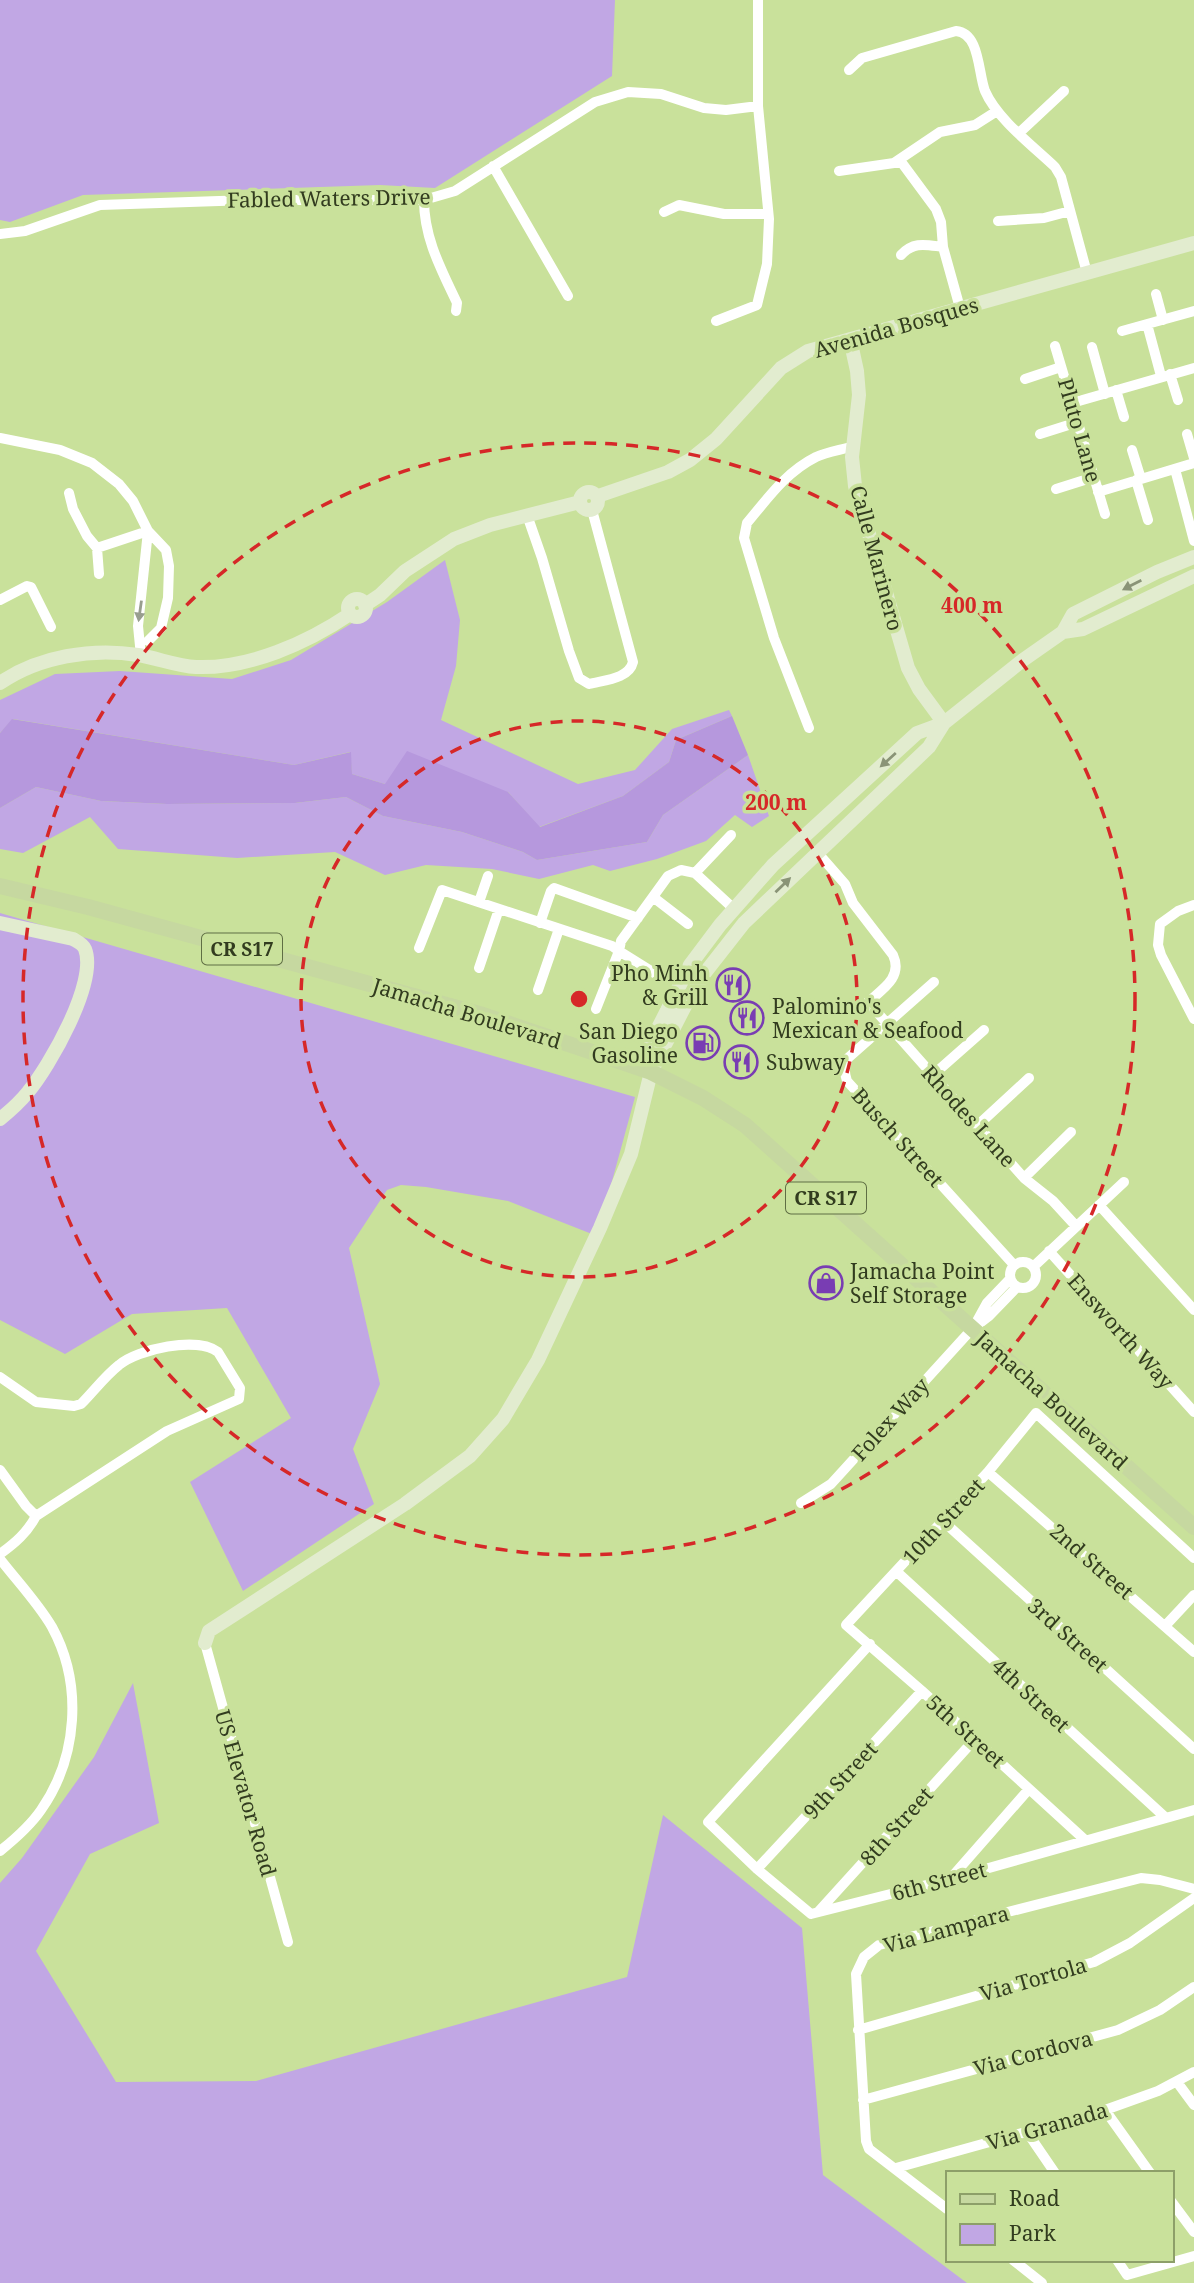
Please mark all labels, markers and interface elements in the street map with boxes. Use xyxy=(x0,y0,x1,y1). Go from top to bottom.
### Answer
street label: Fabled Waters Drive xyxy=(227,182,431,214)
street label: Avenida Bosques xyxy=(811,290,981,364)
street label: Pluto Lane xyxy=(1052,375,1108,485)
street label: Calle Marinero xyxy=(844,482,910,634)
one-way arrow xyxy=(1122,579,1142,590)
text: 400 m xyxy=(941,591,1003,619)
one-way arrow xyxy=(135,600,146,622)
one-way arrow xyxy=(880,751,897,767)
text: 200 m xyxy=(745,788,807,816)
one-way arrow xyxy=(774,877,790,894)
road number: CR S17 xyxy=(202,934,282,965)
place label: Pho Minh & Grill xyxy=(611,959,708,1011)
restaurant icon: Pho Minh & Grill xyxy=(714,966,752,1004)
street label: Jamacha Boulevard xyxy=(368,971,565,1055)
centre of rings xyxy=(567,987,591,1011)
place label: Palomino's Mexican & Seafood xyxy=(772,992,963,1044)
restaurant icon: Palomino's Mexican & Seafood xyxy=(728,999,766,1037)
place label: San Diego Gasoline xyxy=(579,1017,678,1069)
fuel station icon: San Diego Gasoline xyxy=(684,1024,722,1062)
restaurant icon: Subway xyxy=(722,1043,760,1081)
place label: Subway xyxy=(766,1048,845,1076)
street label: Rhodes Lane xyxy=(916,1059,1022,1173)
street label: Busch Street xyxy=(846,1081,950,1193)
road number: CR S17 xyxy=(786,1182,866,1214)
place label: Jamacha Point Self Storage xyxy=(849,1257,994,1309)
shop icon: Jamacha Point Self Storage xyxy=(807,1264,845,1302)
street label: Ensworth Way xyxy=(1062,1267,1180,1395)
street label: Jamacha Boulevard xyxy=(969,1323,1134,1476)
street label: Folex Way xyxy=(845,1371,935,1467)
street label: 10th Street xyxy=(896,1472,990,1570)
street label: 2nd Street xyxy=(1044,1517,1140,1605)
street label: 3rd Street xyxy=(1022,1592,1114,1678)
street label: 4th Street xyxy=(986,1652,1076,1738)
street label: 5th Street xyxy=(921,1688,1011,1774)
street label: US Elevator Road xyxy=(209,1706,283,1880)
street label: 9th Street xyxy=(797,1735,883,1825)
street label: 8th Street xyxy=(853,1781,939,1871)
street label: 6th Street xyxy=(889,1855,989,1907)
street label: Via Lampara xyxy=(880,1899,1012,1959)
street label: Via Tortola xyxy=(976,1950,1090,2008)
street label: Via Cordova xyxy=(970,2024,1096,2082)
street label: Via Granada xyxy=(983,2095,1111,2157)
legend xyxy=(946,2171,1173,2262)
text: Road xyxy=(1009,2184,1060,2212)
text: Park xyxy=(1009,2219,1056,2247)

